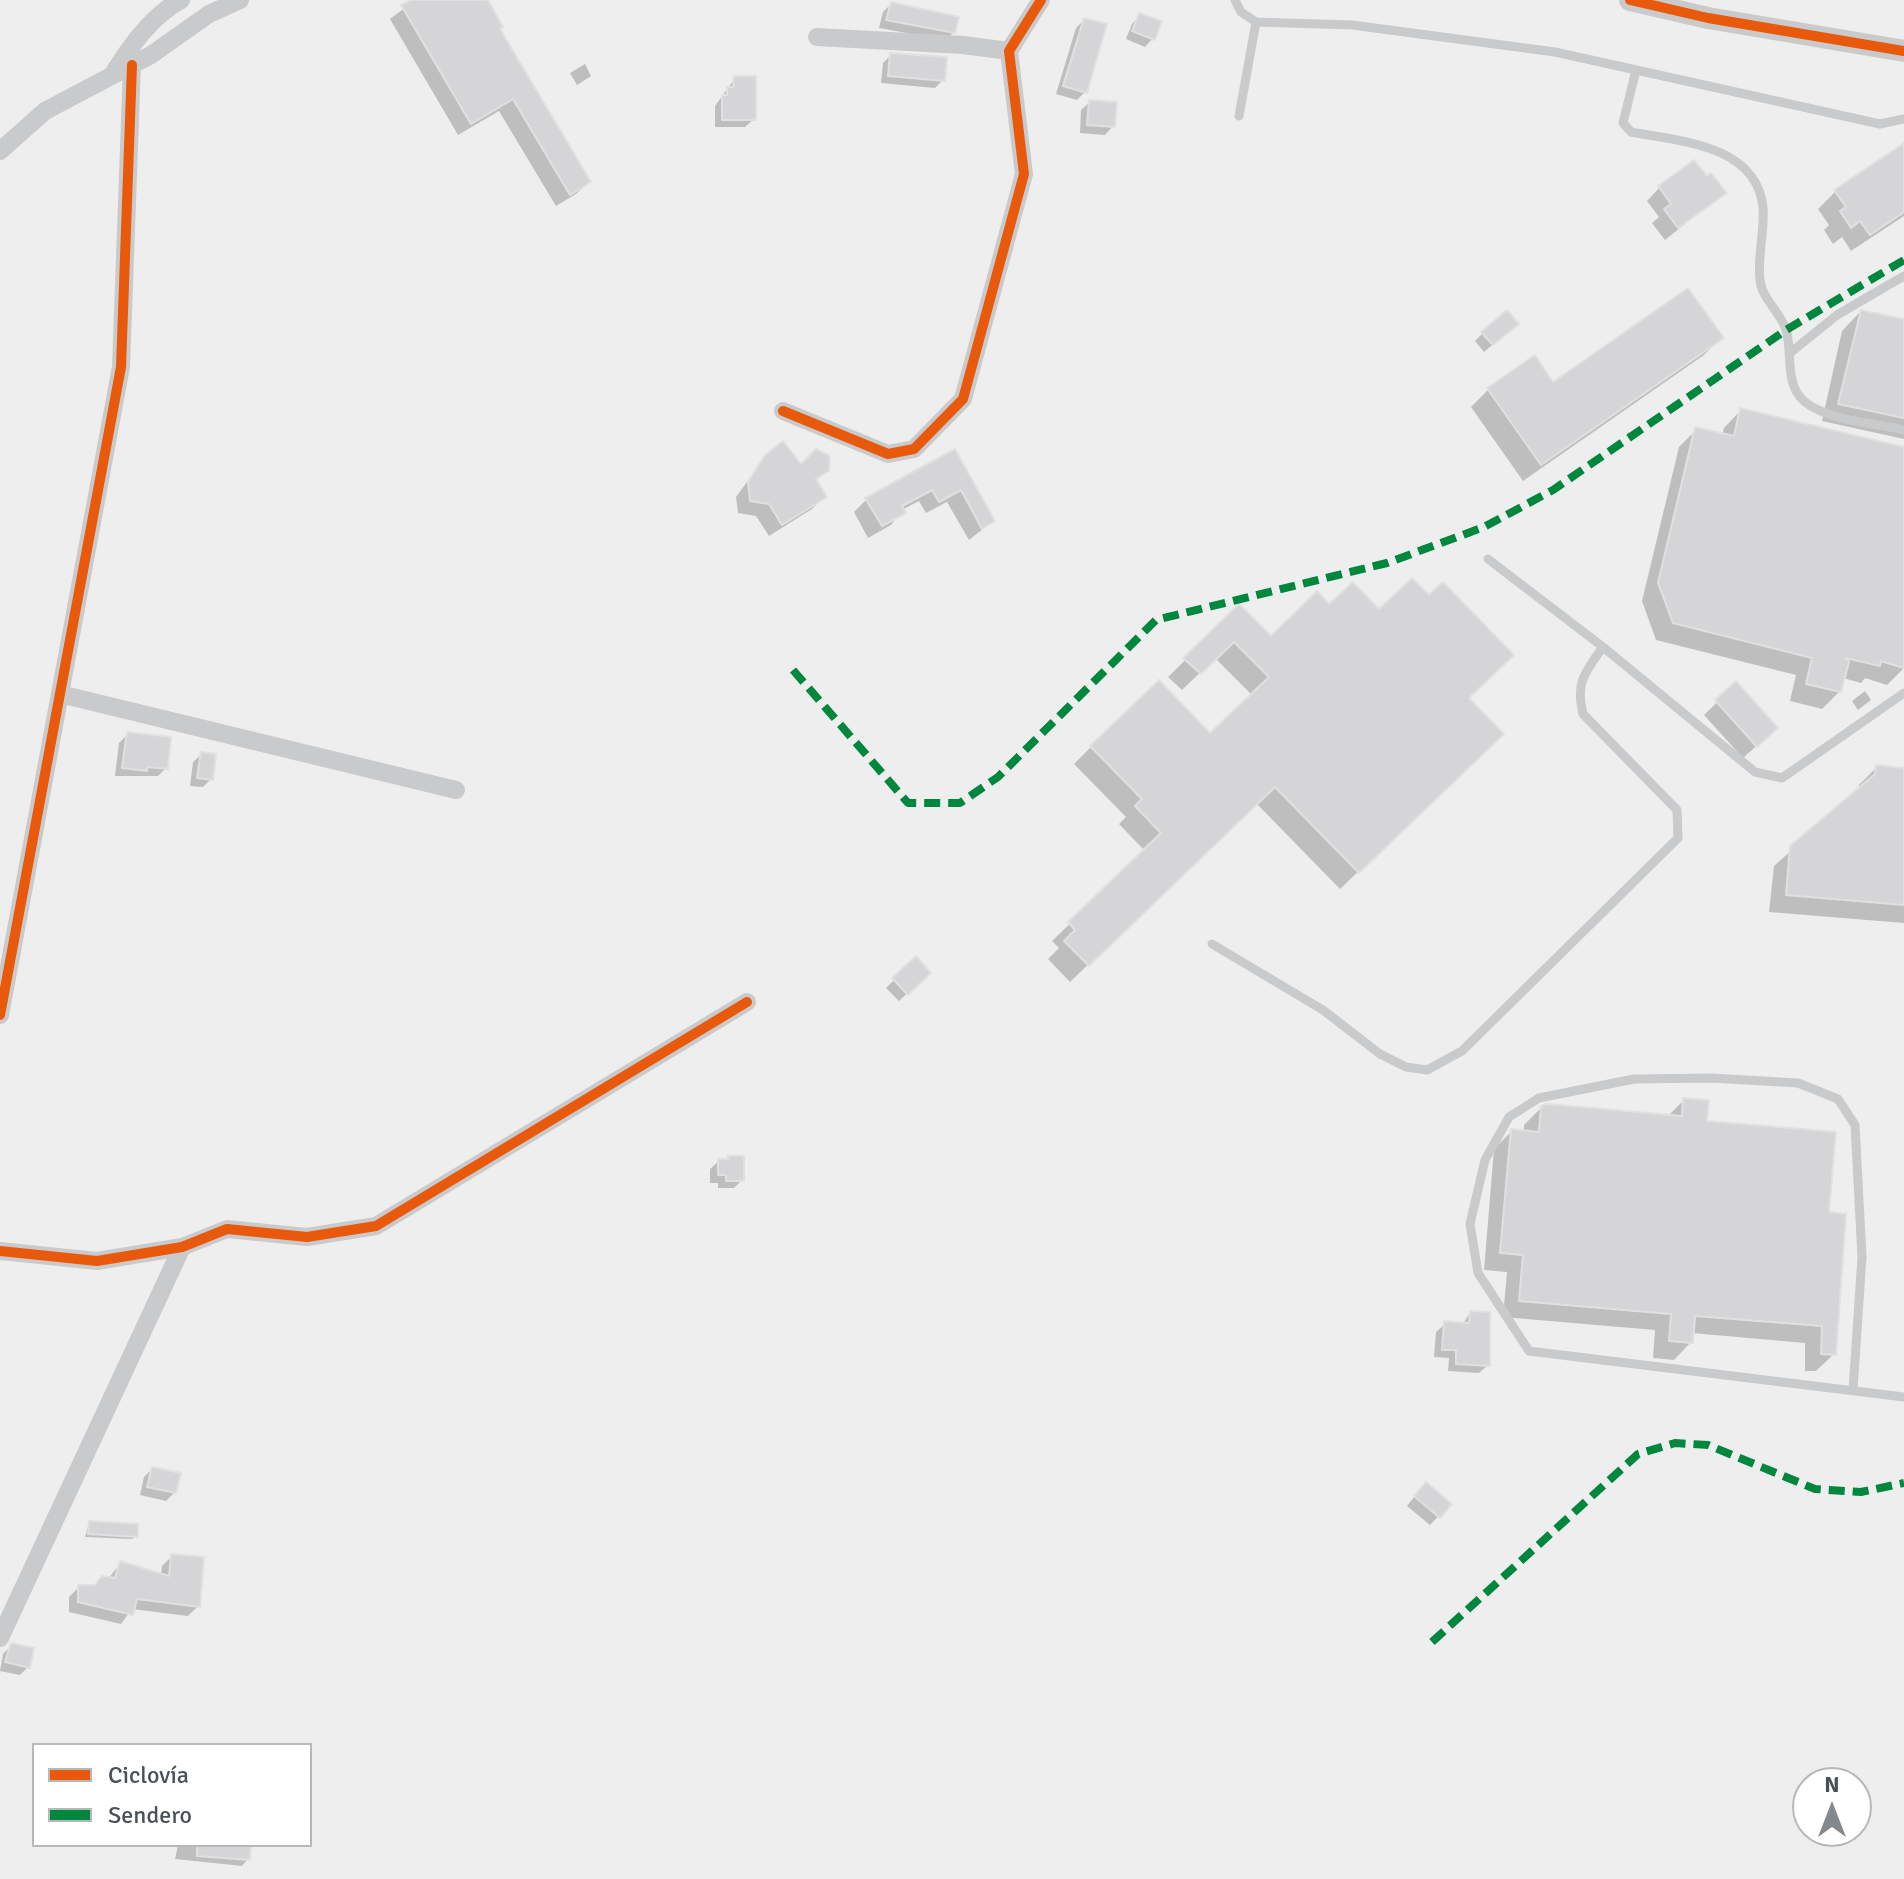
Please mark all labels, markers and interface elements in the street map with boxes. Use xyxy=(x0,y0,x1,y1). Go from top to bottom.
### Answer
legend xyxy=(32,1743,312,1847)
text: Ciclovía xyxy=(108,1760,189,1790)
north arrow xyxy=(1792,1767,1872,1847)
text: N xyxy=(1824,1771,1840,1798)
text: Sendero xyxy=(108,1800,192,1830)

